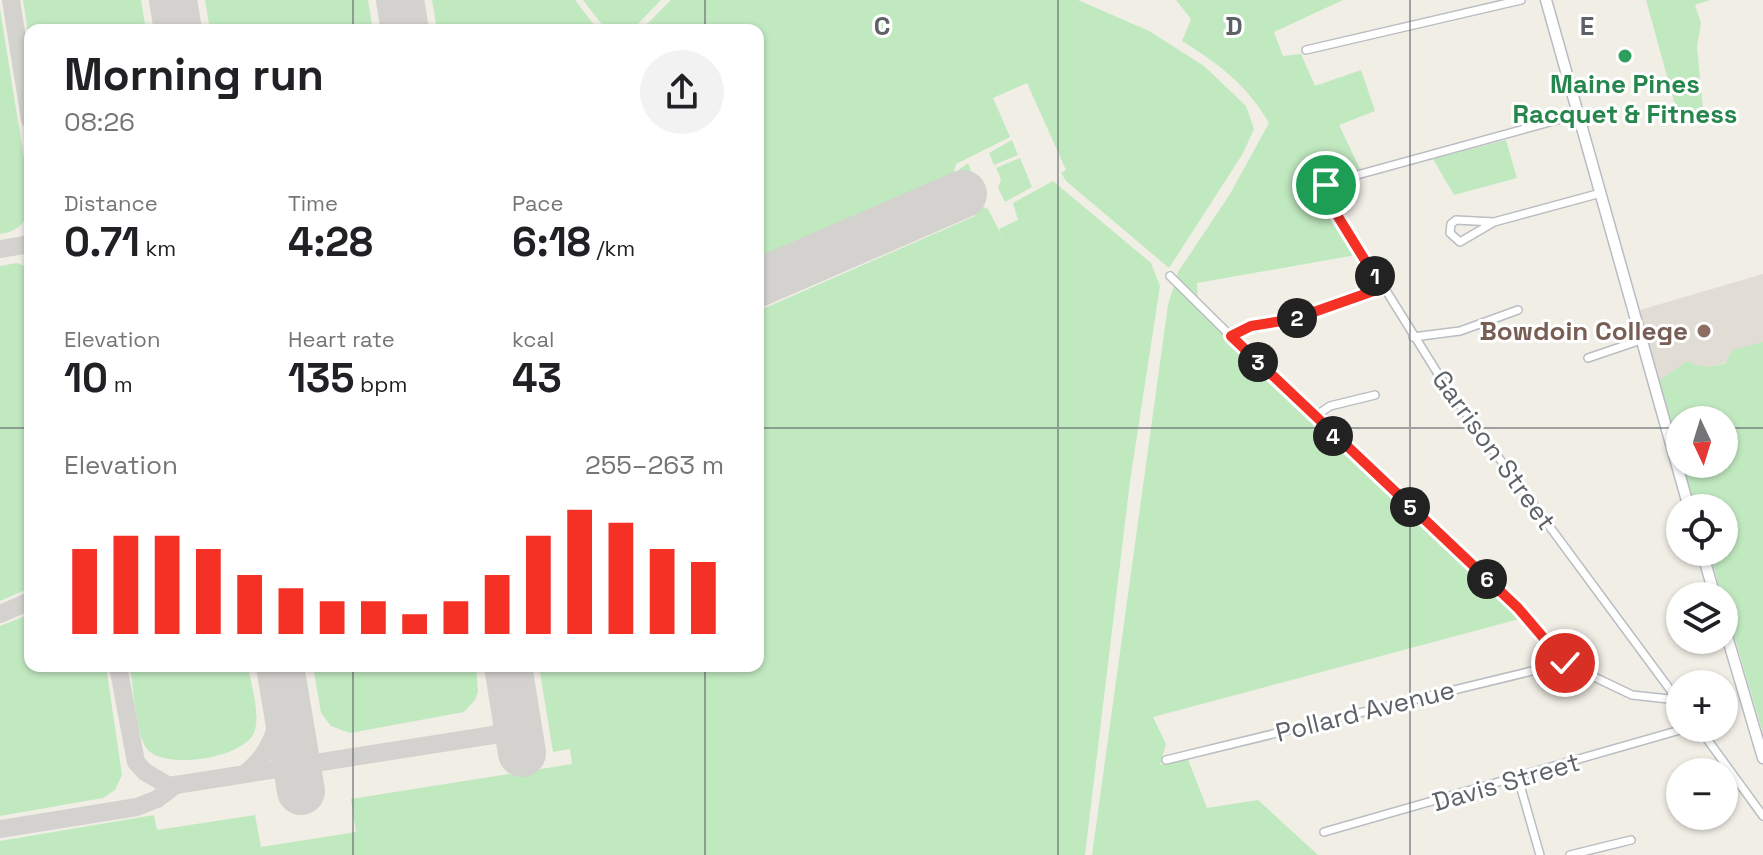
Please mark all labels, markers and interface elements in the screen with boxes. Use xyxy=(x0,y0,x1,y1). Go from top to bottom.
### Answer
text: C xyxy=(874,9,890,43)
text: D xyxy=(1225,9,1243,43)
text: E xyxy=(1580,9,1594,43)
text: Morning run xyxy=(64,47,324,103)
marker: Maine Pines Racquet & Fitness xyxy=(1616,47,1634,65)
button: share xyxy=(640,50,724,134)
place label: Maine Pines Racquet & Fitness xyxy=(1513,67,1737,131)
text: 08:26 xyxy=(64,105,135,139)
pin xyxy=(1292,151,1360,219)
icon: arrive xyxy=(1304,163,1348,207)
text: Distance xyxy=(64,189,158,217)
text: Time xyxy=(288,189,338,217)
text: Pace xyxy=(512,189,564,217)
text: 0.71 xyxy=(64,217,140,268)
text: 4:28 xyxy=(288,217,373,268)
text: 6:18 xyxy=(512,217,591,268)
text: km xyxy=(140,234,176,262)
text: /km xyxy=(591,234,635,262)
pin: 1 xyxy=(1355,256,1395,296)
text: 1 xyxy=(1370,262,1380,290)
pin: 2 xyxy=(1277,298,1317,338)
text: 2 xyxy=(1290,304,1304,332)
place label: Bowdoin College xyxy=(1479,314,1688,348)
marker: Bowdoin College xyxy=(1695,322,1713,340)
text: Elevation xyxy=(64,325,160,353)
text: Heart rate xyxy=(288,325,395,353)
text: kcal xyxy=(512,325,554,353)
pin: 3 xyxy=(1238,342,1278,382)
text: 3 xyxy=(1251,348,1265,376)
text: 10 xyxy=(64,353,108,404)
text: 135 xyxy=(288,353,354,404)
text: 43 xyxy=(512,353,562,404)
street label: Garrison Street xyxy=(1424,363,1564,537)
text: m xyxy=(108,370,133,398)
text: bpm xyxy=(354,370,407,398)
north arrow xyxy=(1666,406,1738,478)
map controls xyxy=(1666,406,1738,830)
pin: 4 xyxy=(1313,416,1353,456)
text: 4 xyxy=(1326,422,1340,450)
text: Elevation xyxy=(64,448,178,482)
text: 255–263 m xyxy=(585,448,724,482)
pin: 5 xyxy=(1390,487,1430,527)
text: 5 xyxy=(1403,493,1417,521)
button: locate xyxy=(1666,494,1738,566)
pin: 6 xyxy=(1467,559,1507,599)
text: 6 xyxy=(1480,565,1494,593)
button: layers xyxy=(1666,582,1738,654)
pin xyxy=(1531,629,1599,697)
icon: check xyxy=(1543,641,1587,685)
button: + xyxy=(1666,670,1738,742)
street label: Pollard Avenue xyxy=(1272,672,1458,750)
street label: Davis Street xyxy=(1428,745,1584,819)
button: − xyxy=(1666,758,1738,830)

